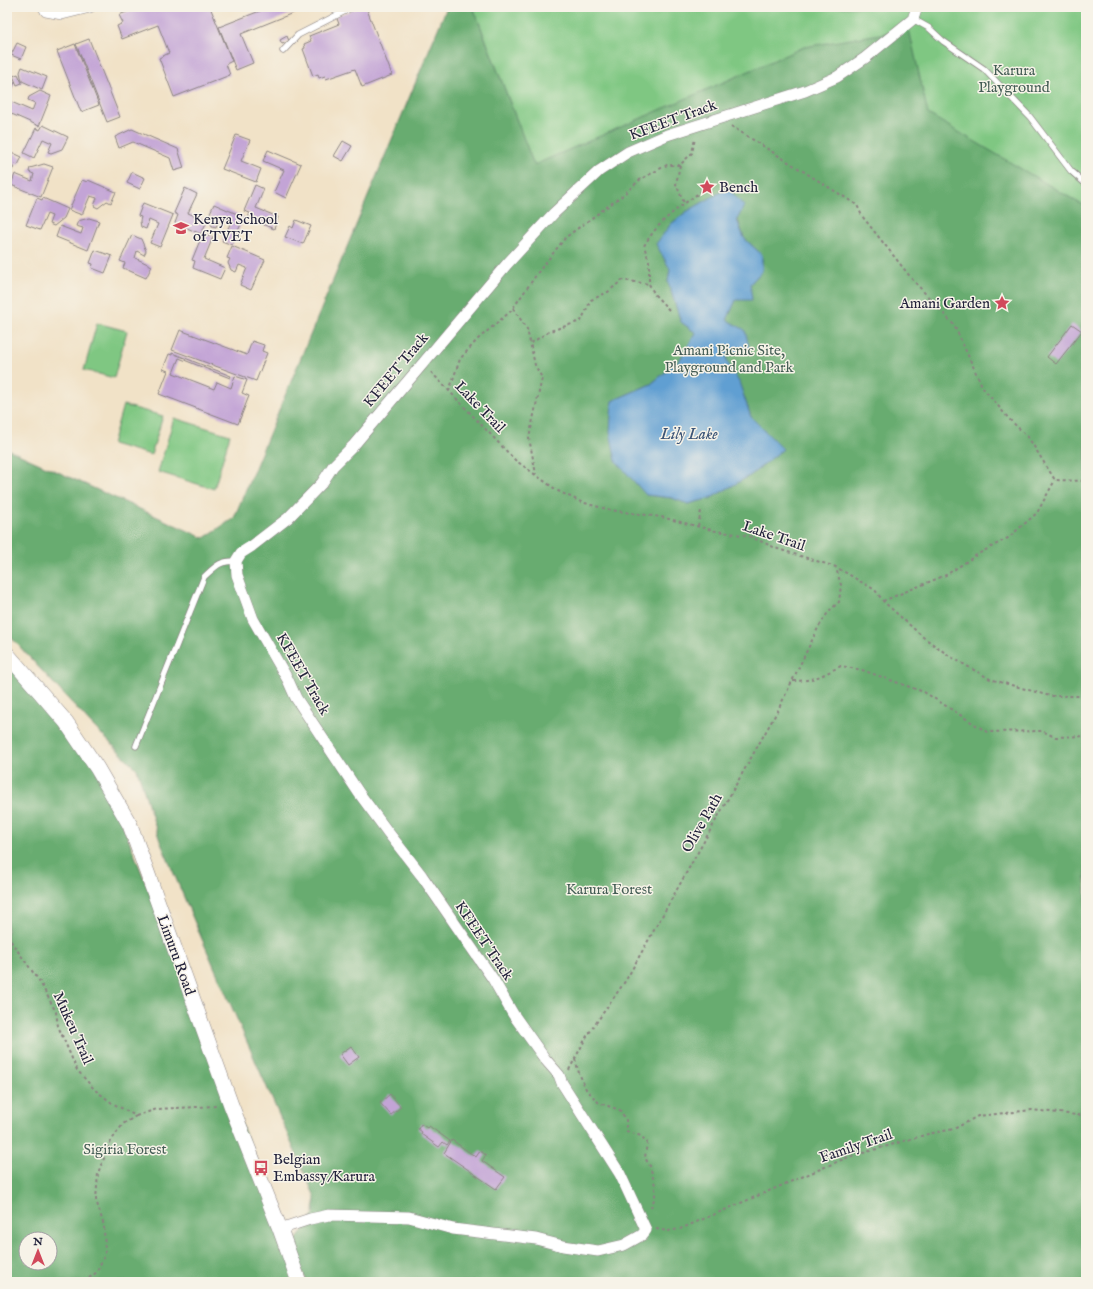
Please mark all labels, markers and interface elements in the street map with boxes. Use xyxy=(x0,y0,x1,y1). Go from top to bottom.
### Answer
park label: Karura Playground xyxy=(978,61,1051,97)
street label: KFEET Track xyxy=(627,95,720,145)
place icon: Bench xyxy=(698,178,716,196)
place label: Bench xyxy=(719,178,758,197)
place label: Kenya School of TVET xyxy=(193,210,279,246)
school or university icon: Kenya School of TVET xyxy=(172,219,190,237)
place label: Amani Garden xyxy=(899,294,990,313)
place icon: Amani Garden xyxy=(993,294,1011,312)
street label: KFEET Track xyxy=(359,328,433,411)
park label: Amani Picnic Site, Playground and Park xyxy=(664,341,795,377)
street label: Lake Trail xyxy=(451,377,510,438)
water label: Lily Lake xyxy=(659,425,718,445)
street label: Lake Trail xyxy=(740,516,809,556)
street label: KFEET Track xyxy=(272,630,335,719)
street label: Olive Path xyxy=(677,790,727,856)
park label: Karura Forest xyxy=(566,880,652,899)
street label: KFEET Track xyxy=(451,898,518,985)
street label: Limuru Road xyxy=(153,912,200,999)
street label: Mukeu Trail xyxy=(49,989,98,1068)
street label: Family Trail xyxy=(817,1124,896,1167)
park label: Sigiria Forest xyxy=(83,1140,167,1159)
place label: Belgian Embassy/Karura xyxy=(273,1150,376,1186)
bus stop icon: Belgian Embassy/Karura xyxy=(252,1159,270,1177)
north arrow xyxy=(18,1231,58,1271)
text: N xyxy=(32,1235,43,1249)

